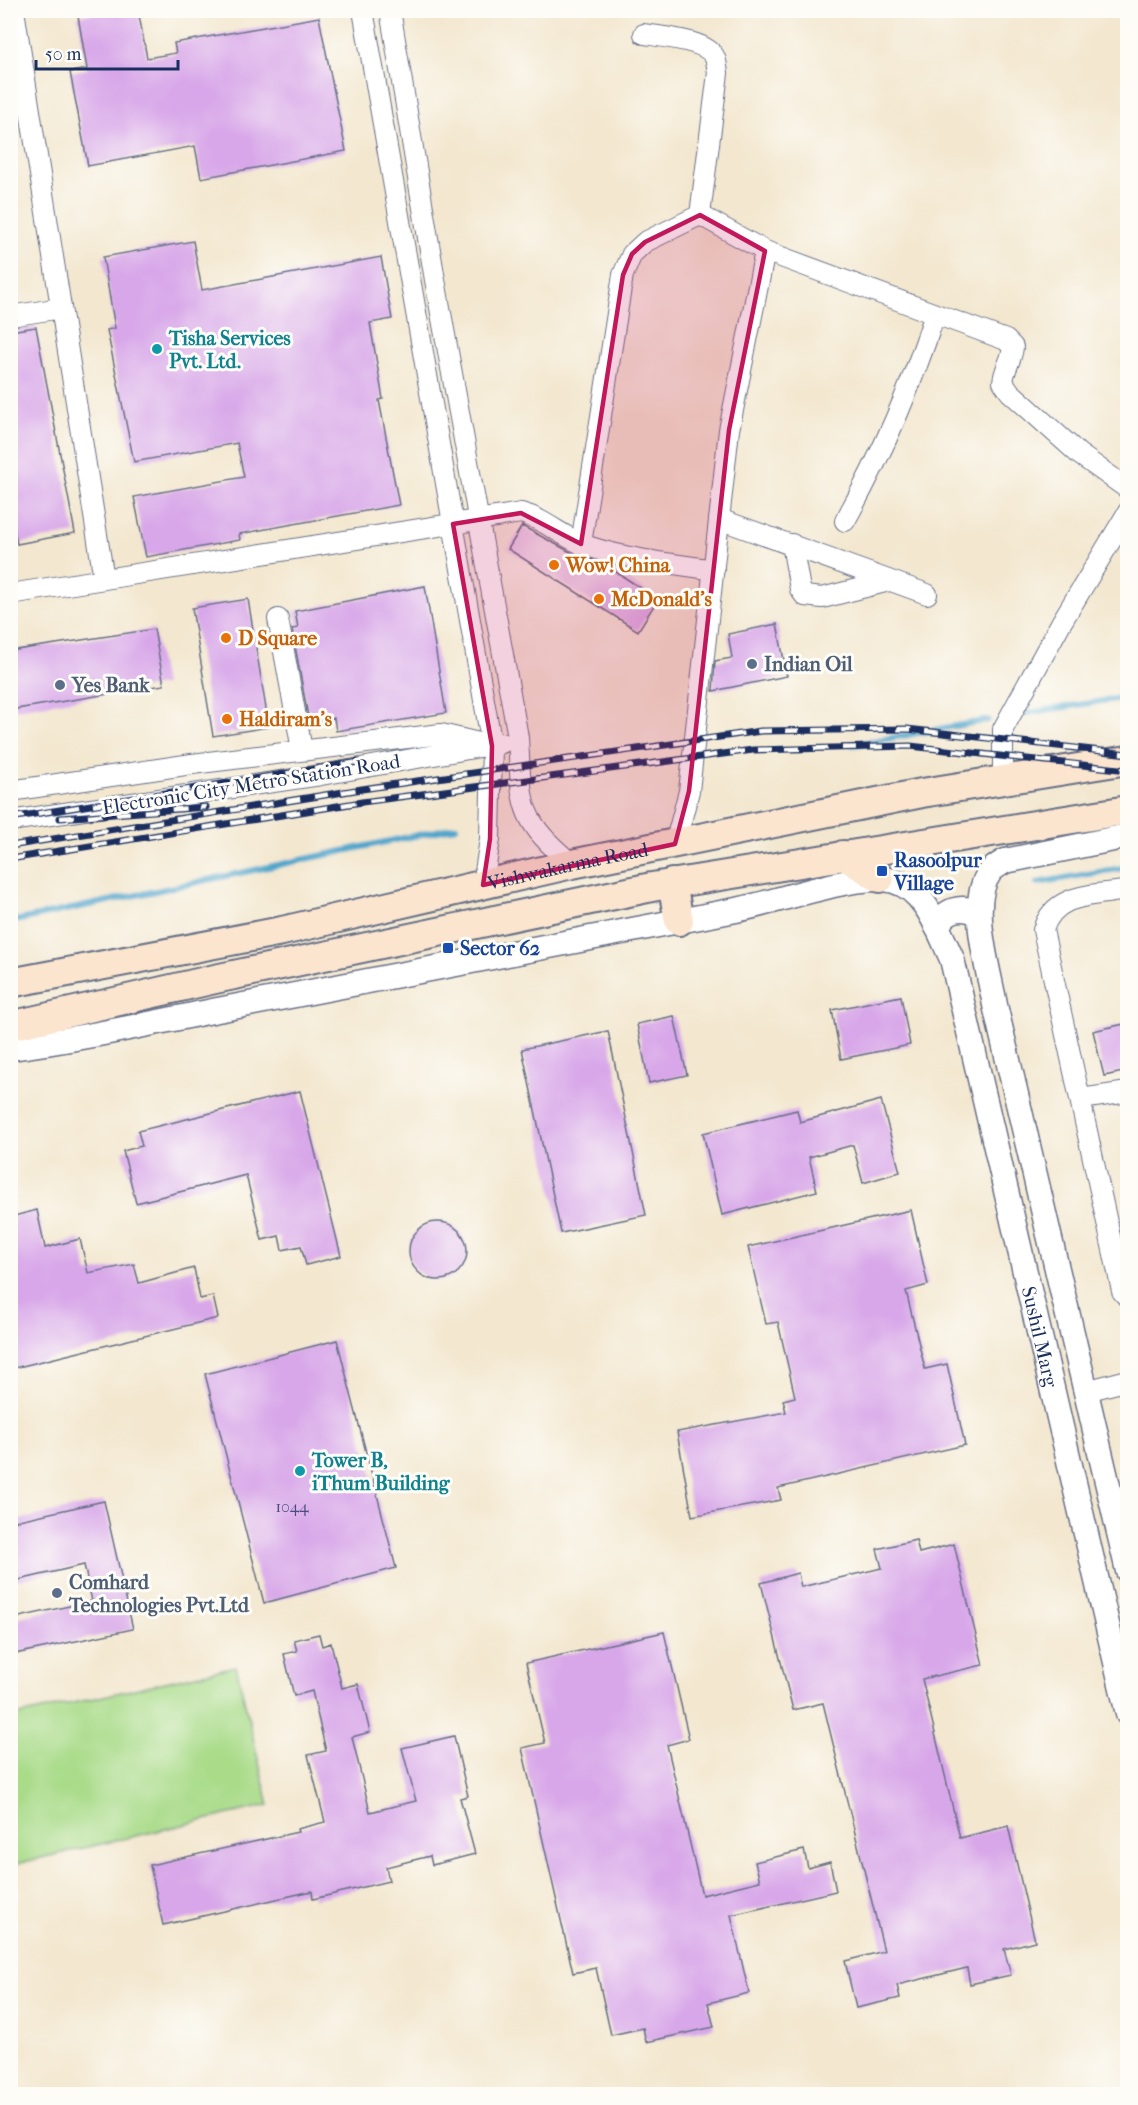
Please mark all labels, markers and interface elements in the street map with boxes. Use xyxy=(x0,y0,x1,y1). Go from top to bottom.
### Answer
scale bar xyxy=(36,33,178,71)
text: 50 m xyxy=(45,44,82,65)
place label: Tisha Services Pvt. Ltd. xyxy=(168,327,291,373)
marker: Tisha Services Pvt. Ltd. xyxy=(150,342,164,356)
place label: Wow! China xyxy=(565,554,671,577)
marker: Wow! China xyxy=(547,558,561,572)
place label: McDonald's xyxy=(610,588,712,611)
marker: McDonald's xyxy=(592,592,606,606)
place label: D Square xyxy=(238,627,317,650)
marker: D Square xyxy=(219,631,233,645)
place label: Indian Oil xyxy=(764,653,853,676)
marker: Indian Oil xyxy=(745,657,759,671)
place label: Yes Bank xyxy=(71,674,150,697)
marker: Yes Bank xyxy=(53,678,67,692)
place label: Haldiram's xyxy=(239,708,333,731)
marker: Haldiram's xyxy=(220,712,234,726)
street label: Electronic City Metro Station Road xyxy=(100,749,403,819)
street label: Vishwakarma Road xyxy=(484,838,651,895)
place label: Rasoolpur Village xyxy=(893,849,982,895)
marker: Rasoolpur Village xyxy=(875,864,889,878)
place label: Sector 62 xyxy=(460,937,540,960)
marker: Sector 62 xyxy=(441,941,455,955)
street label: Sushil Marg xyxy=(1017,1284,1062,1390)
place label: Tower B, iThum Building xyxy=(311,1449,451,1495)
marker: Tower B, iThum Building xyxy=(293,1464,307,1478)
house number: 1044 xyxy=(275,1497,309,1516)
place label: Comhard Technologies Pvt.Ltd xyxy=(68,1571,250,1617)
marker: Comhard Technologies Pvt.Ltd xyxy=(50,1586,64,1600)

